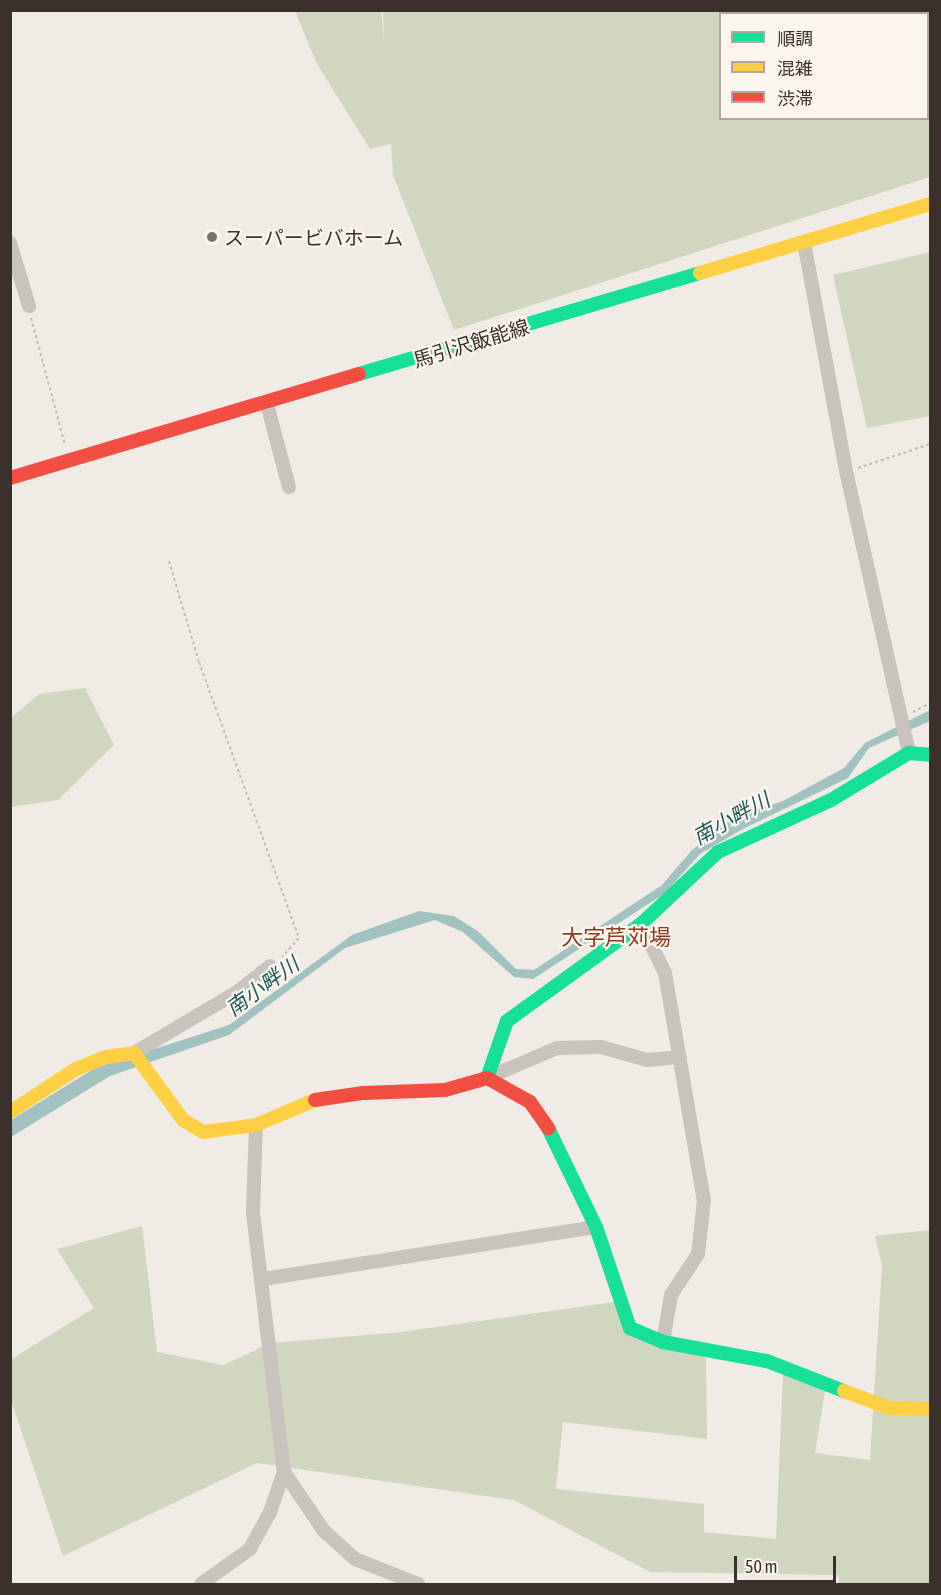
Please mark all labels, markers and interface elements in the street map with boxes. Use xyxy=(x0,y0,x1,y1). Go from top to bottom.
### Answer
legend xyxy=(719,12,929,120)
text: 順調 xyxy=(777,28,813,49)
text: 混雑 xyxy=(777,58,813,79)
text: 渋滞 xyxy=(777,88,813,109)
place label: スーパービバホーム xyxy=(224,225,404,249)
marker: スーパービバホーム xyxy=(205,230,219,244)
street label: 馬引沢飯能線 xyxy=(410,314,532,372)
water label: 南小畔川 xyxy=(688,787,774,849)
district label: 大字芦苅場 xyxy=(561,925,671,951)
water label: 南小畔川 xyxy=(221,951,303,1021)
scale bar xyxy=(737,1544,839,1582)
text: 50 m xyxy=(745,1556,777,1577)

